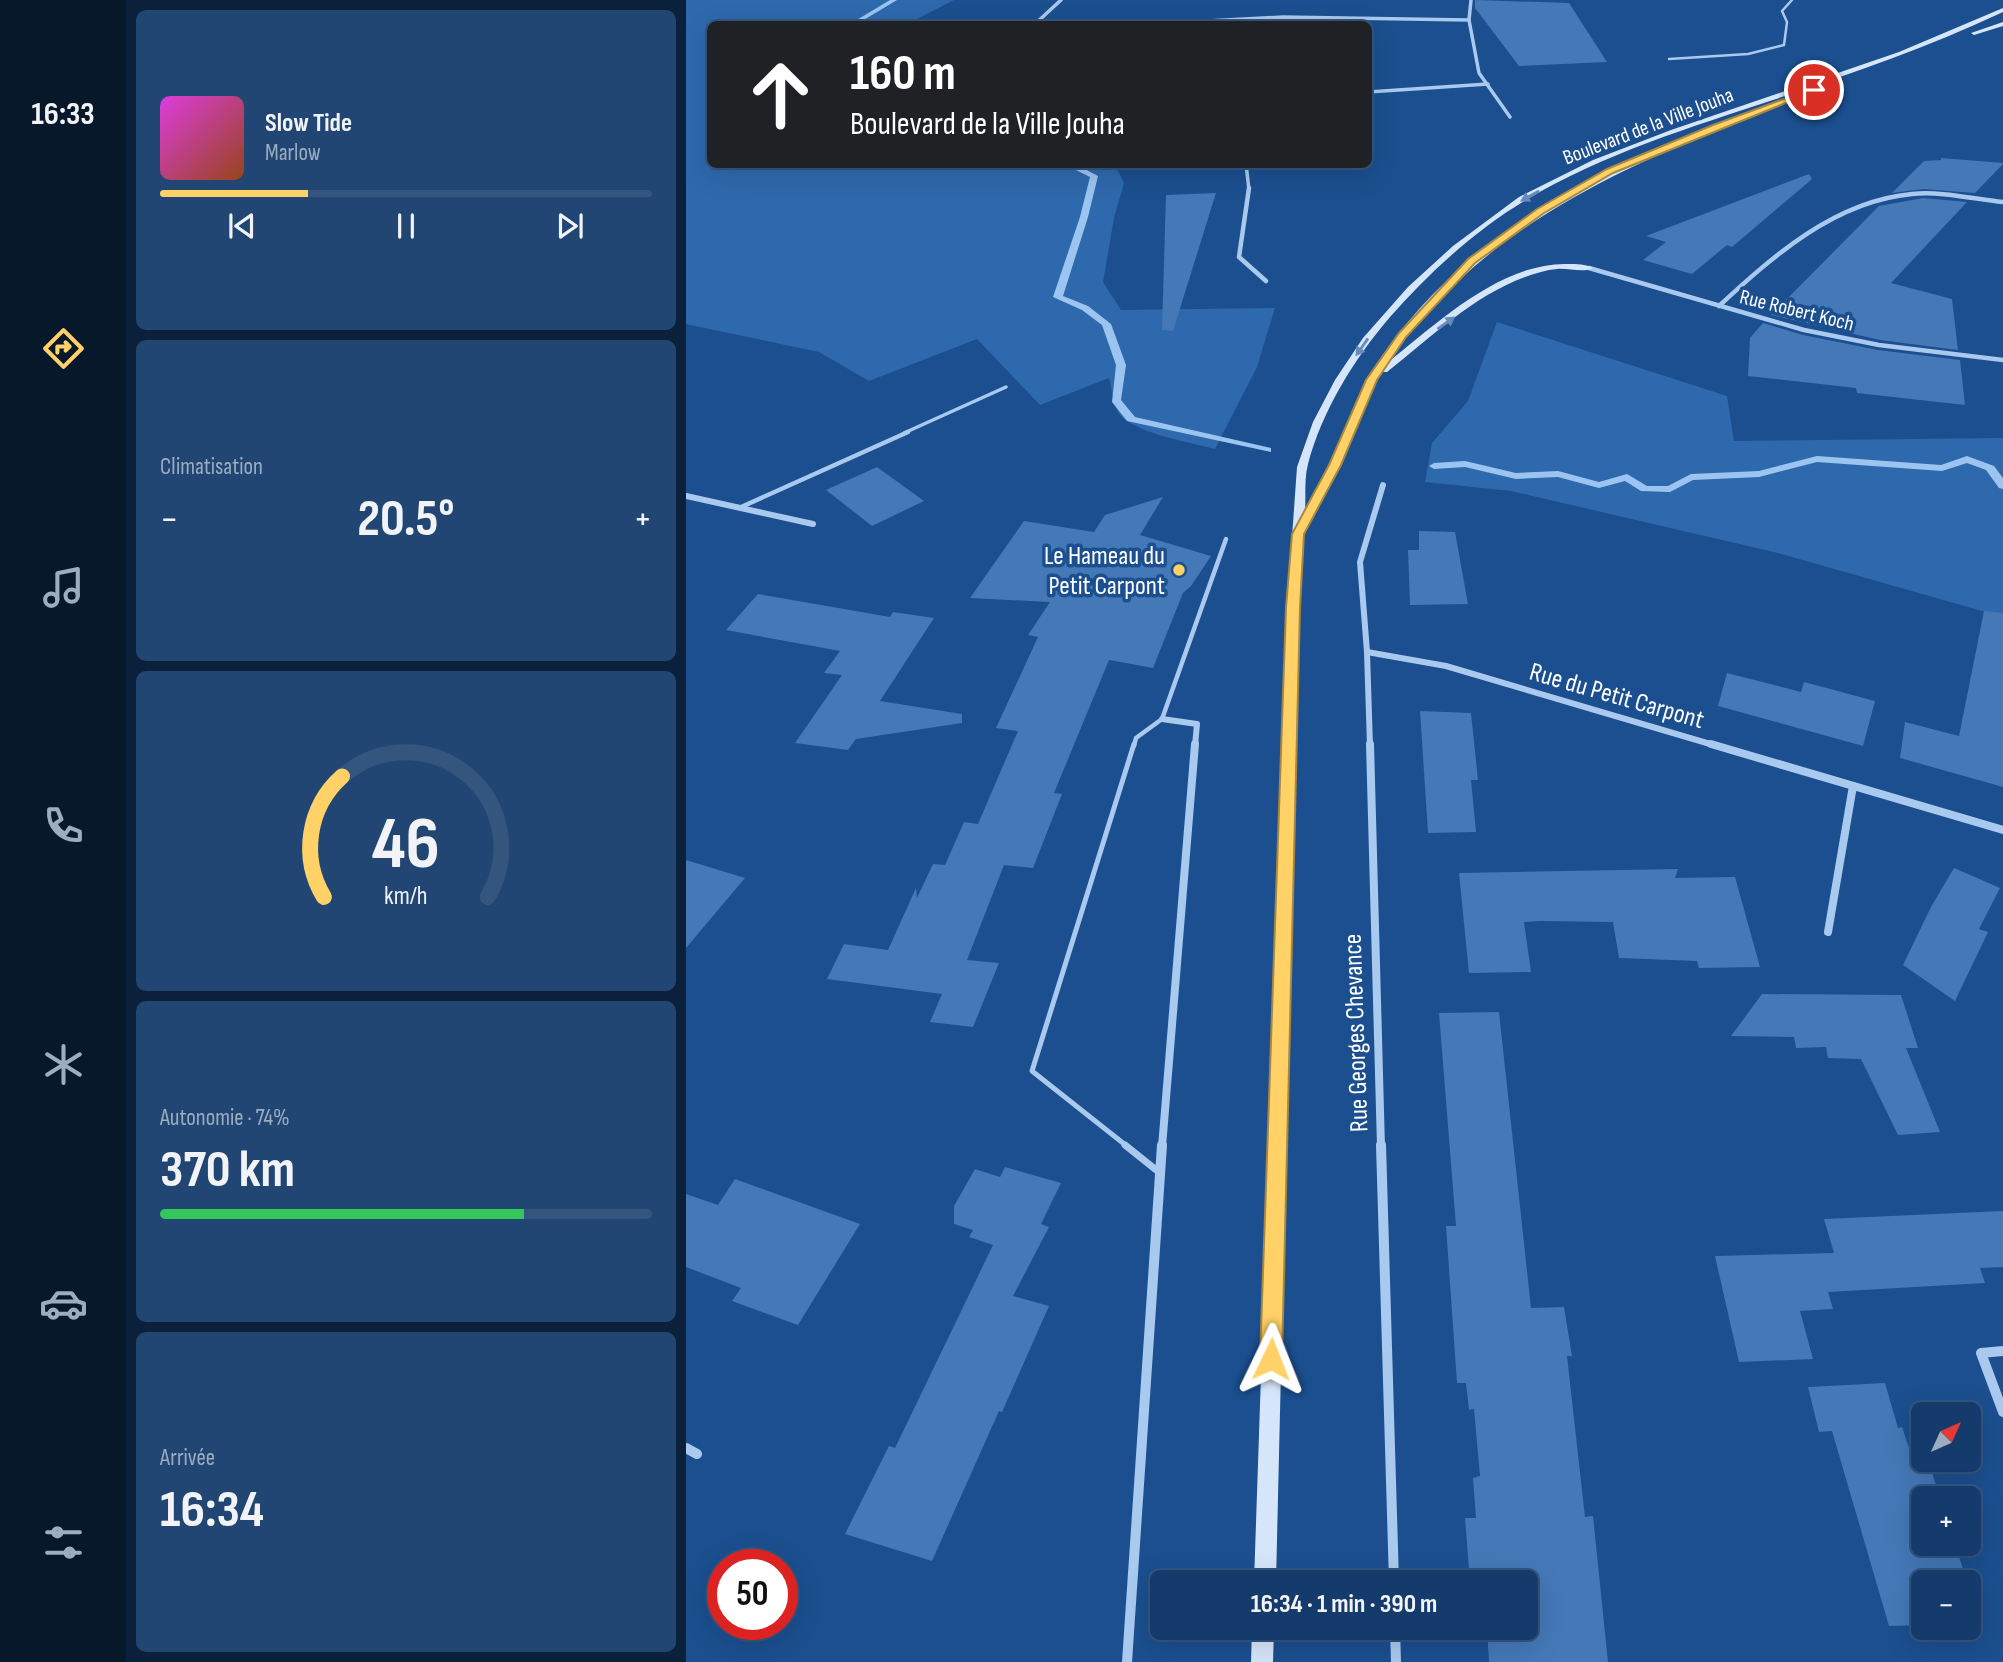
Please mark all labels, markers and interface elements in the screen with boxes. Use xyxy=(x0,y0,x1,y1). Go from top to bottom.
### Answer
text: 160 m xyxy=(850,45,956,104)
icon: ahead xyxy=(735,49,826,140)
pin xyxy=(1784,60,1844,120)
icon: arrive xyxy=(1795,71,1833,109)
street label: Boulevard de la Ville Jouha xyxy=(1559,82,1737,170)
text: 16:33 xyxy=(31,95,95,134)
text: Boulevard de la Ville Jouha xyxy=(850,105,1125,144)
text: Slow Tide xyxy=(265,108,352,139)
text: Marlow xyxy=(265,139,321,167)
one-way arrow xyxy=(1519,189,1539,201)
icon: previous xyxy=(223,207,261,245)
icon: pause xyxy=(387,207,425,245)
icon: next xyxy=(551,207,589,245)
street label: Rue Robert Koch xyxy=(1737,284,1857,337)
one-way arrow xyxy=(1436,317,1455,330)
icon: directions xyxy=(39,324,88,373)
one-way arrow xyxy=(1355,338,1369,356)
text: Climatisation xyxy=(160,453,263,481)
text: 20.5° xyxy=(357,488,455,551)
text: − xyxy=(160,497,179,542)
text: + xyxy=(633,497,652,542)
place label: Le Hameau du Petit Carpont xyxy=(1044,541,1165,602)
marker: Le Hameau du Petit Carpont xyxy=(1171,562,1187,578)
icon: music xyxy=(39,563,88,612)
street label: Rue du Petit Carpont xyxy=(1526,657,1707,736)
icon: phone xyxy=(39,801,88,850)
text: 46 xyxy=(372,801,440,889)
text: km/h xyxy=(384,881,428,912)
street label: Rue Georges Chevance xyxy=(1338,933,1375,1133)
icon: climate xyxy=(39,1040,88,1089)
text: Autonomie · 74% xyxy=(160,1104,290,1132)
text: 370 km xyxy=(160,1139,295,1202)
icon: car xyxy=(39,1279,88,1328)
position arrow xyxy=(1234,1322,1308,1396)
north arrow xyxy=(1911,1402,1981,1472)
map controls xyxy=(1911,1402,1981,1640)
text: Arrivée xyxy=(160,1444,215,1472)
text: 16:34 xyxy=(160,1479,264,1542)
button: + xyxy=(1911,1486,1981,1556)
icon: filters xyxy=(39,1518,88,1567)
speed limit sign: 50 xyxy=(707,1549,798,1640)
button: − xyxy=(1911,1570,1981,1640)
text: 16:34 · 1 min · 390 m xyxy=(1251,1589,1437,1620)

